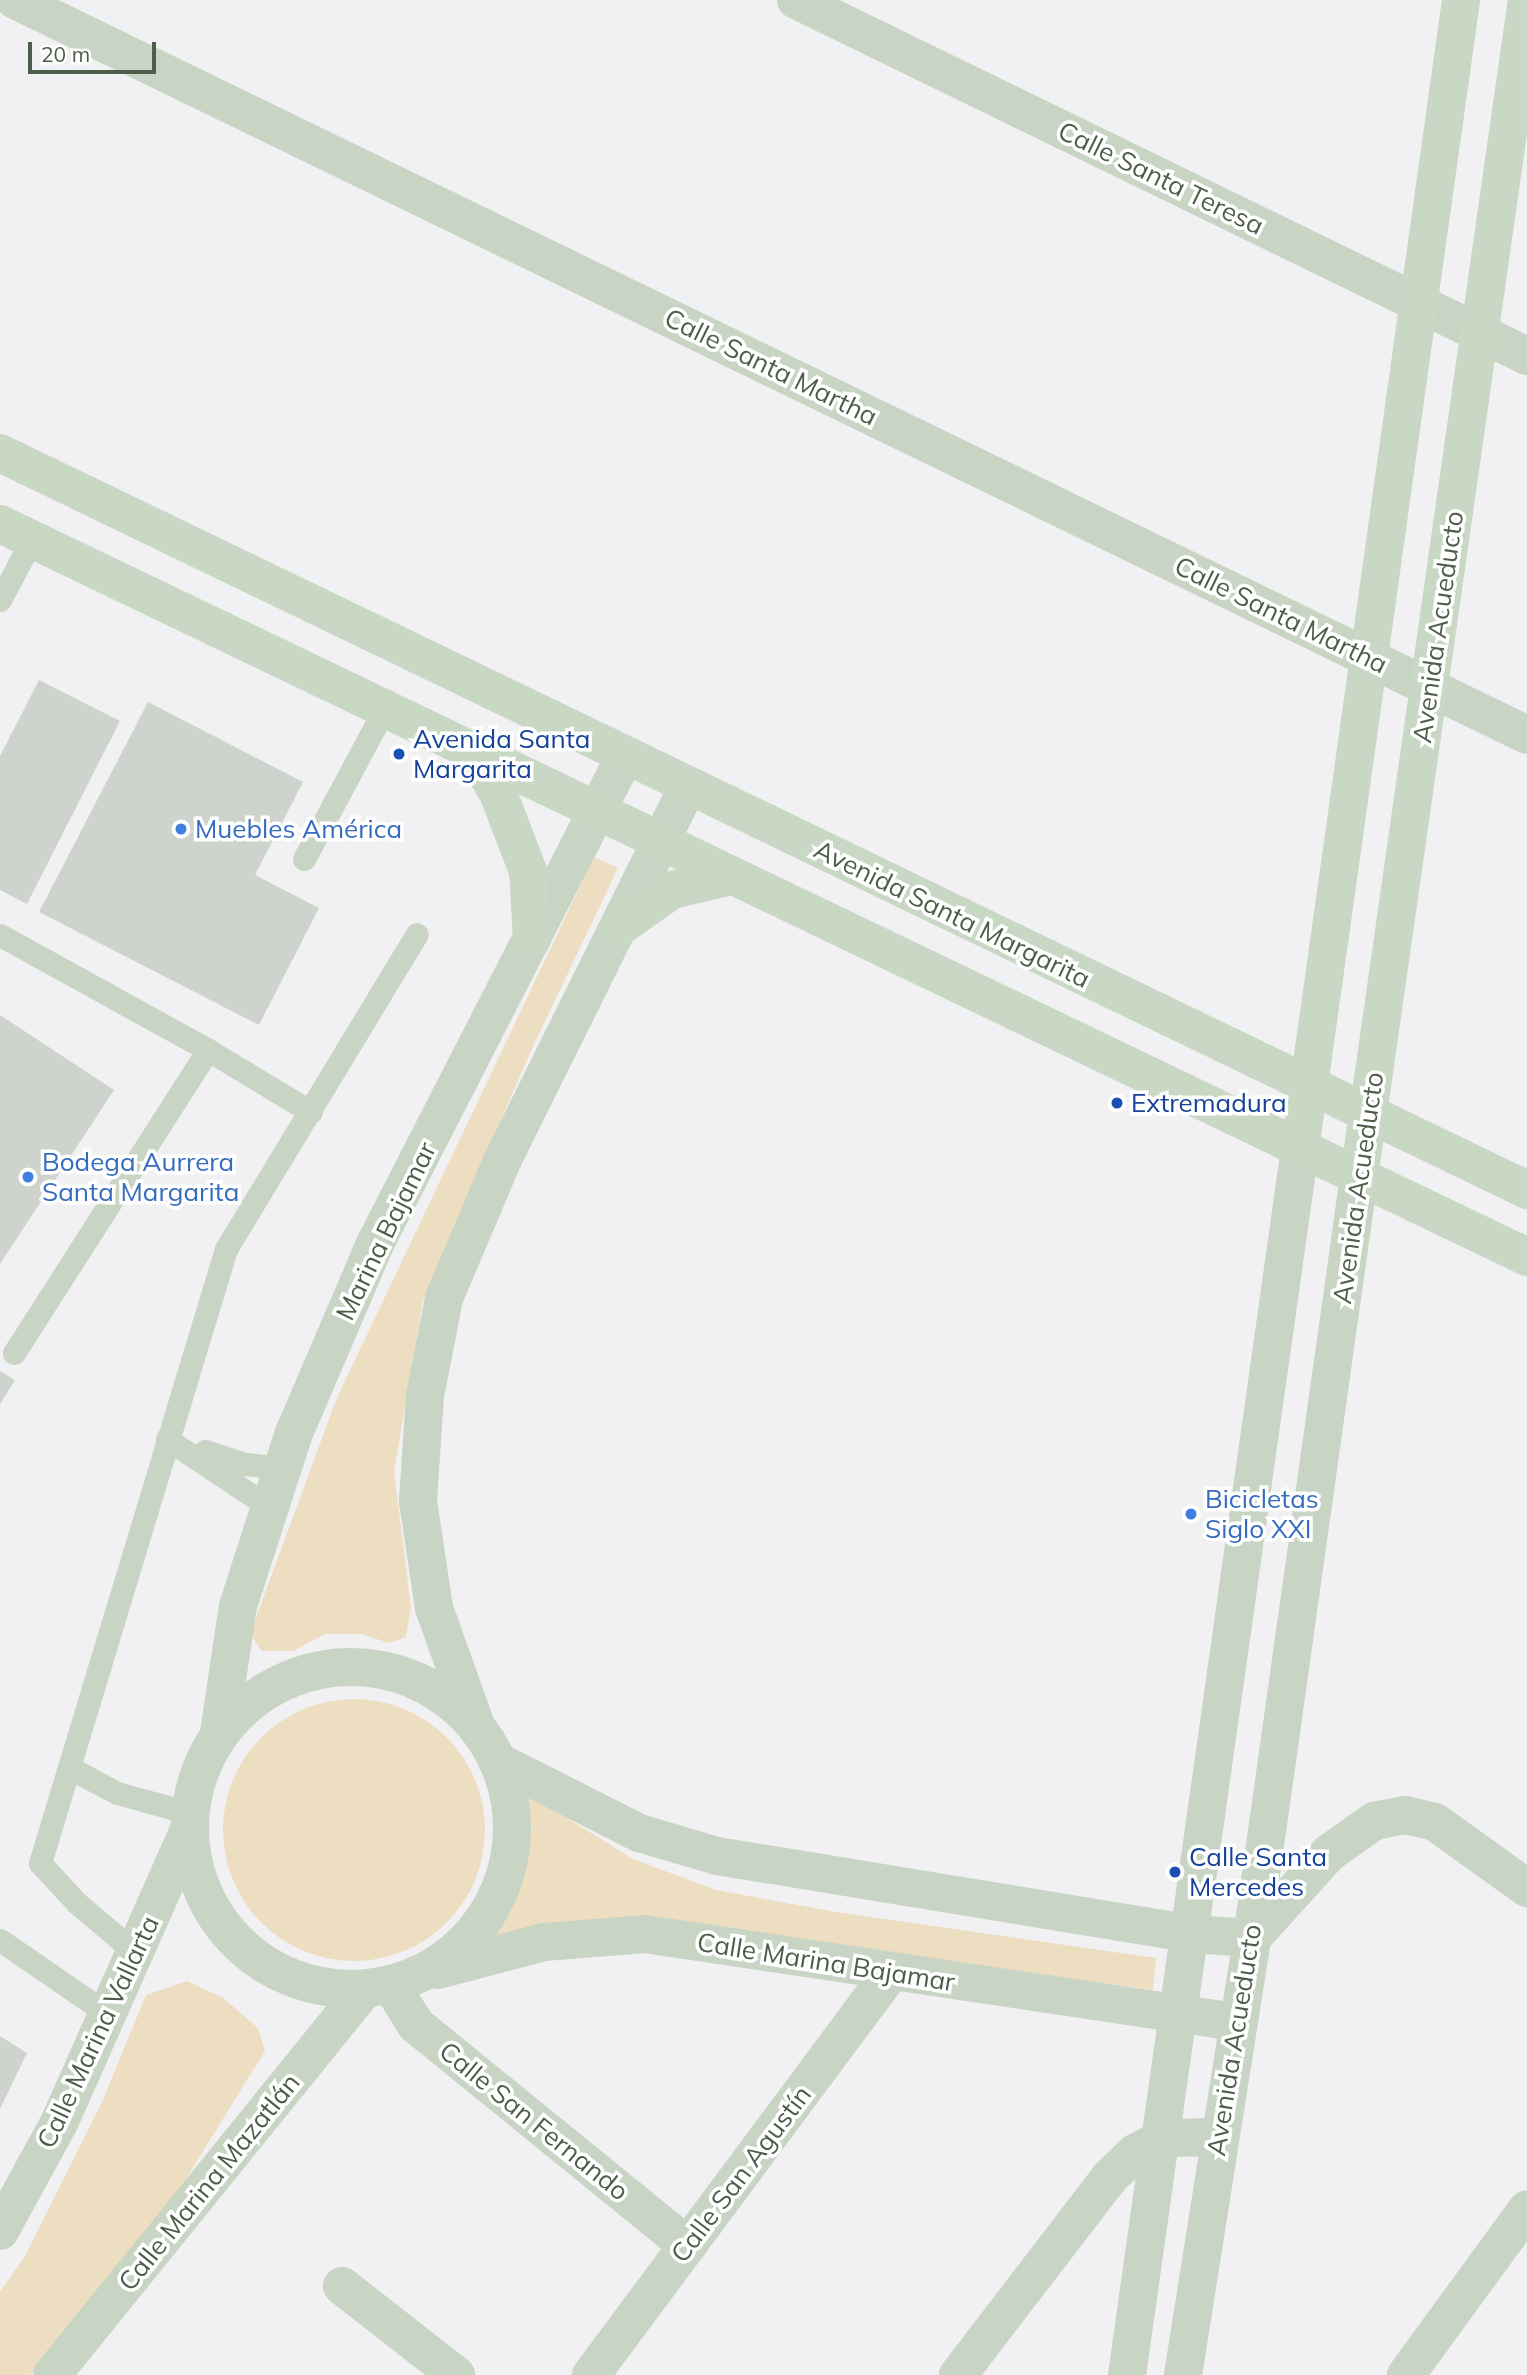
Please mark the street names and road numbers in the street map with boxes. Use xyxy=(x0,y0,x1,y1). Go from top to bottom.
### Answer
street label: Calle Santa Teresa xyxy=(1053,115,1269,241)
street label: Calle Santa Martha xyxy=(660,302,882,432)
street label: Avenida Acueducto xyxy=(1406,509,1470,745)
street label: Calle Santa Martha xyxy=(1170,550,1392,680)
street label: Avenida Santa Margarita xyxy=(809,834,1095,994)
street label: Avenida Acueducto xyxy=(1326,1070,1390,1306)
street label: Marina Bajamar xyxy=(329,1137,443,1325)
street label: Calle Marina Vallarta xyxy=(31,1911,165,2153)
street label: Avenida Acueducto xyxy=(1200,1922,1268,2158)
street label: Calle Marina Bajamar xyxy=(695,1926,957,1998)
street label: Calle San Fernando xyxy=(433,2035,635,2207)
street label: Calle Marina Mazatlán xyxy=(112,2067,306,2297)
street label: Calle San Agustín xyxy=(664,2080,818,2268)

